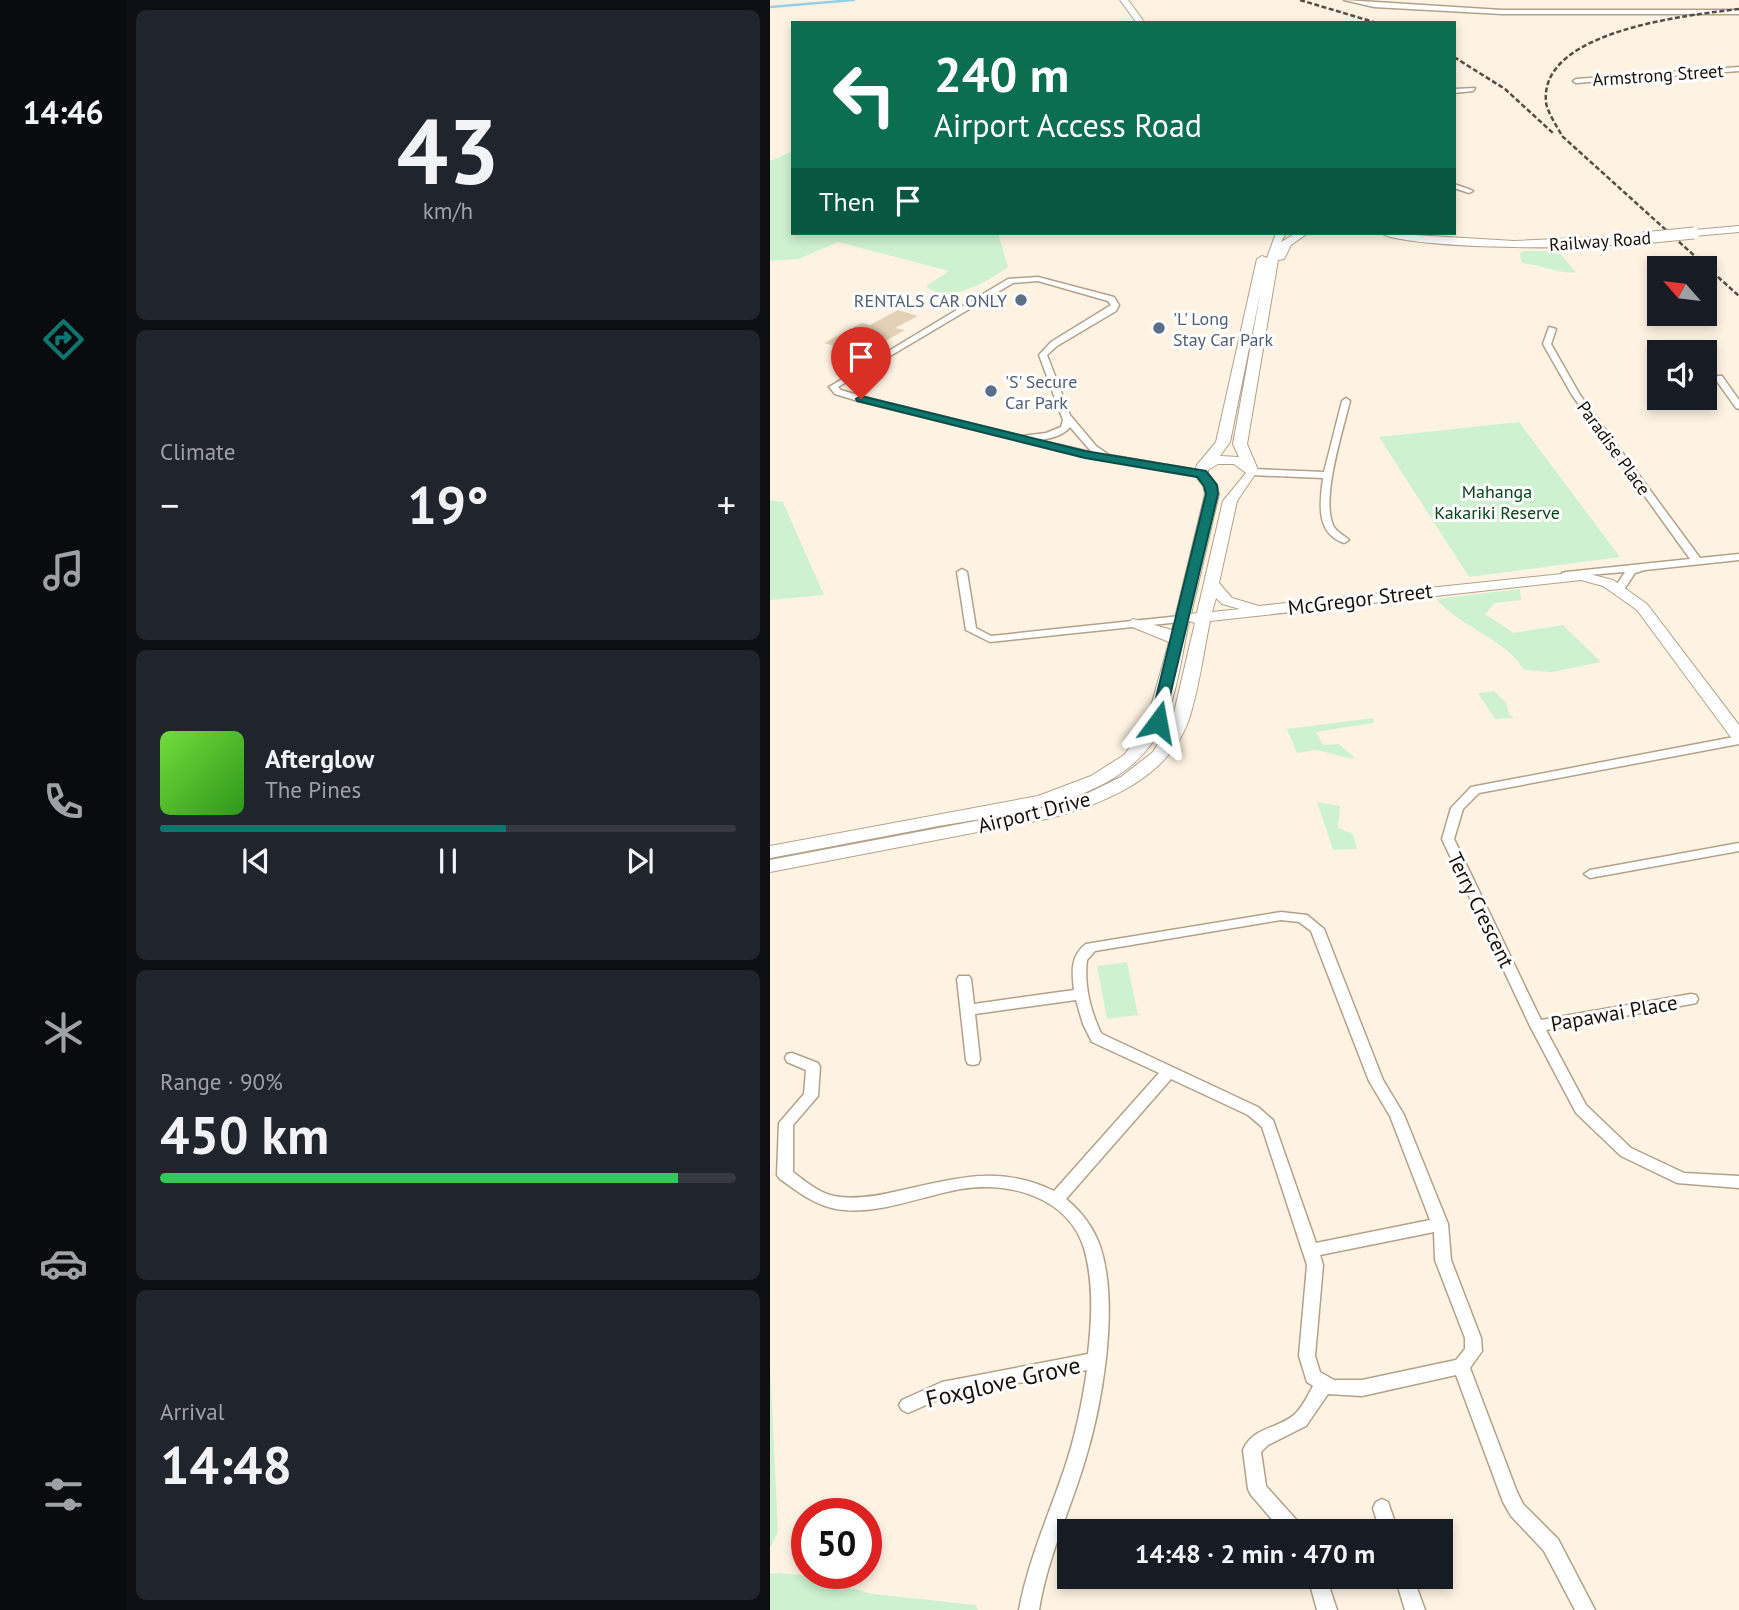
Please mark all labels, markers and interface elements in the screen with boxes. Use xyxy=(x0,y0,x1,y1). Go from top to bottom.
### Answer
text: 240 m xyxy=(934,42,1069,106)
icon: left xyxy=(819,49,910,140)
street label: Armstrong Street xyxy=(1592,59,1724,91)
text: 14:46 xyxy=(22,91,104,133)
text: 43 xyxy=(396,91,500,209)
text: Airport Access Road xyxy=(934,104,1202,146)
icon: arrive xyxy=(889,182,927,220)
text: Then xyxy=(819,185,875,218)
text: km/h xyxy=(423,196,473,225)
street label: Railway Road xyxy=(1548,226,1652,256)
north arrow xyxy=(1647,256,1717,326)
map controls xyxy=(1647,256,1717,410)
place label: RENTALS CAR ONLY xyxy=(854,289,1007,312)
marker: RENTALS CAR ONLY xyxy=(1013,292,1029,308)
place label: 'L' Long Stay Car Park xyxy=(1173,307,1273,351)
icon: directions xyxy=(39,315,88,364)
marker: 'L' Long Stay Car Park xyxy=(1151,320,1167,336)
pin xyxy=(831,327,891,399)
icon: arrive xyxy=(842,338,880,376)
button: sound xyxy=(1647,340,1717,410)
place label: 'S' Secure Car Park xyxy=(1005,370,1077,414)
marker: 'S' Secure Car Park xyxy=(983,383,999,399)
street label: Paradise Place xyxy=(1572,397,1656,499)
text: Climate xyxy=(160,437,235,466)
text: 19° xyxy=(407,471,489,538)
text: − xyxy=(160,480,179,529)
text: + xyxy=(717,480,736,529)
park label: Mahanga Kakariki Reserve xyxy=(1434,480,1560,524)
icon: music xyxy=(39,546,88,595)
street label: McGregor Street xyxy=(1286,577,1434,621)
position arrow xyxy=(1121,685,1195,759)
text: Afterglow xyxy=(265,742,374,775)
text: The Pines xyxy=(265,775,361,804)
icon: phone xyxy=(39,777,88,826)
street label: Airport Drive xyxy=(975,785,1093,839)
icon: previous xyxy=(237,842,275,880)
icon: pause xyxy=(429,842,467,880)
icon: next xyxy=(621,842,659,880)
street label: Terry Crescent xyxy=(1441,848,1521,972)
street label: Papawai Place xyxy=(1549,989,1679,1037)
icon: climate xyxy=(39,1008,88,1057)
text: Range · 90% xyxy=(160,1067,283,1096)
text: 450 km xyxy=(160,1101,329,1168)
icon: car xyxy=(39,1239,88,1288)
street label: Foxglove Grove xyxy=(923,1349,1083,1415)
text: Arrival xyxy=(160,1397,224,1426)
text: 14:48 xyxy=(160,1431,292,1498)
icon: filters xyxy=(39,1470,88,1519)
speed limit sign: 50 xyxy=(791,1498,882,1589)
text: 14:48 · 2 min · 470 m xyxy=(1135,1537,1375,1570)

